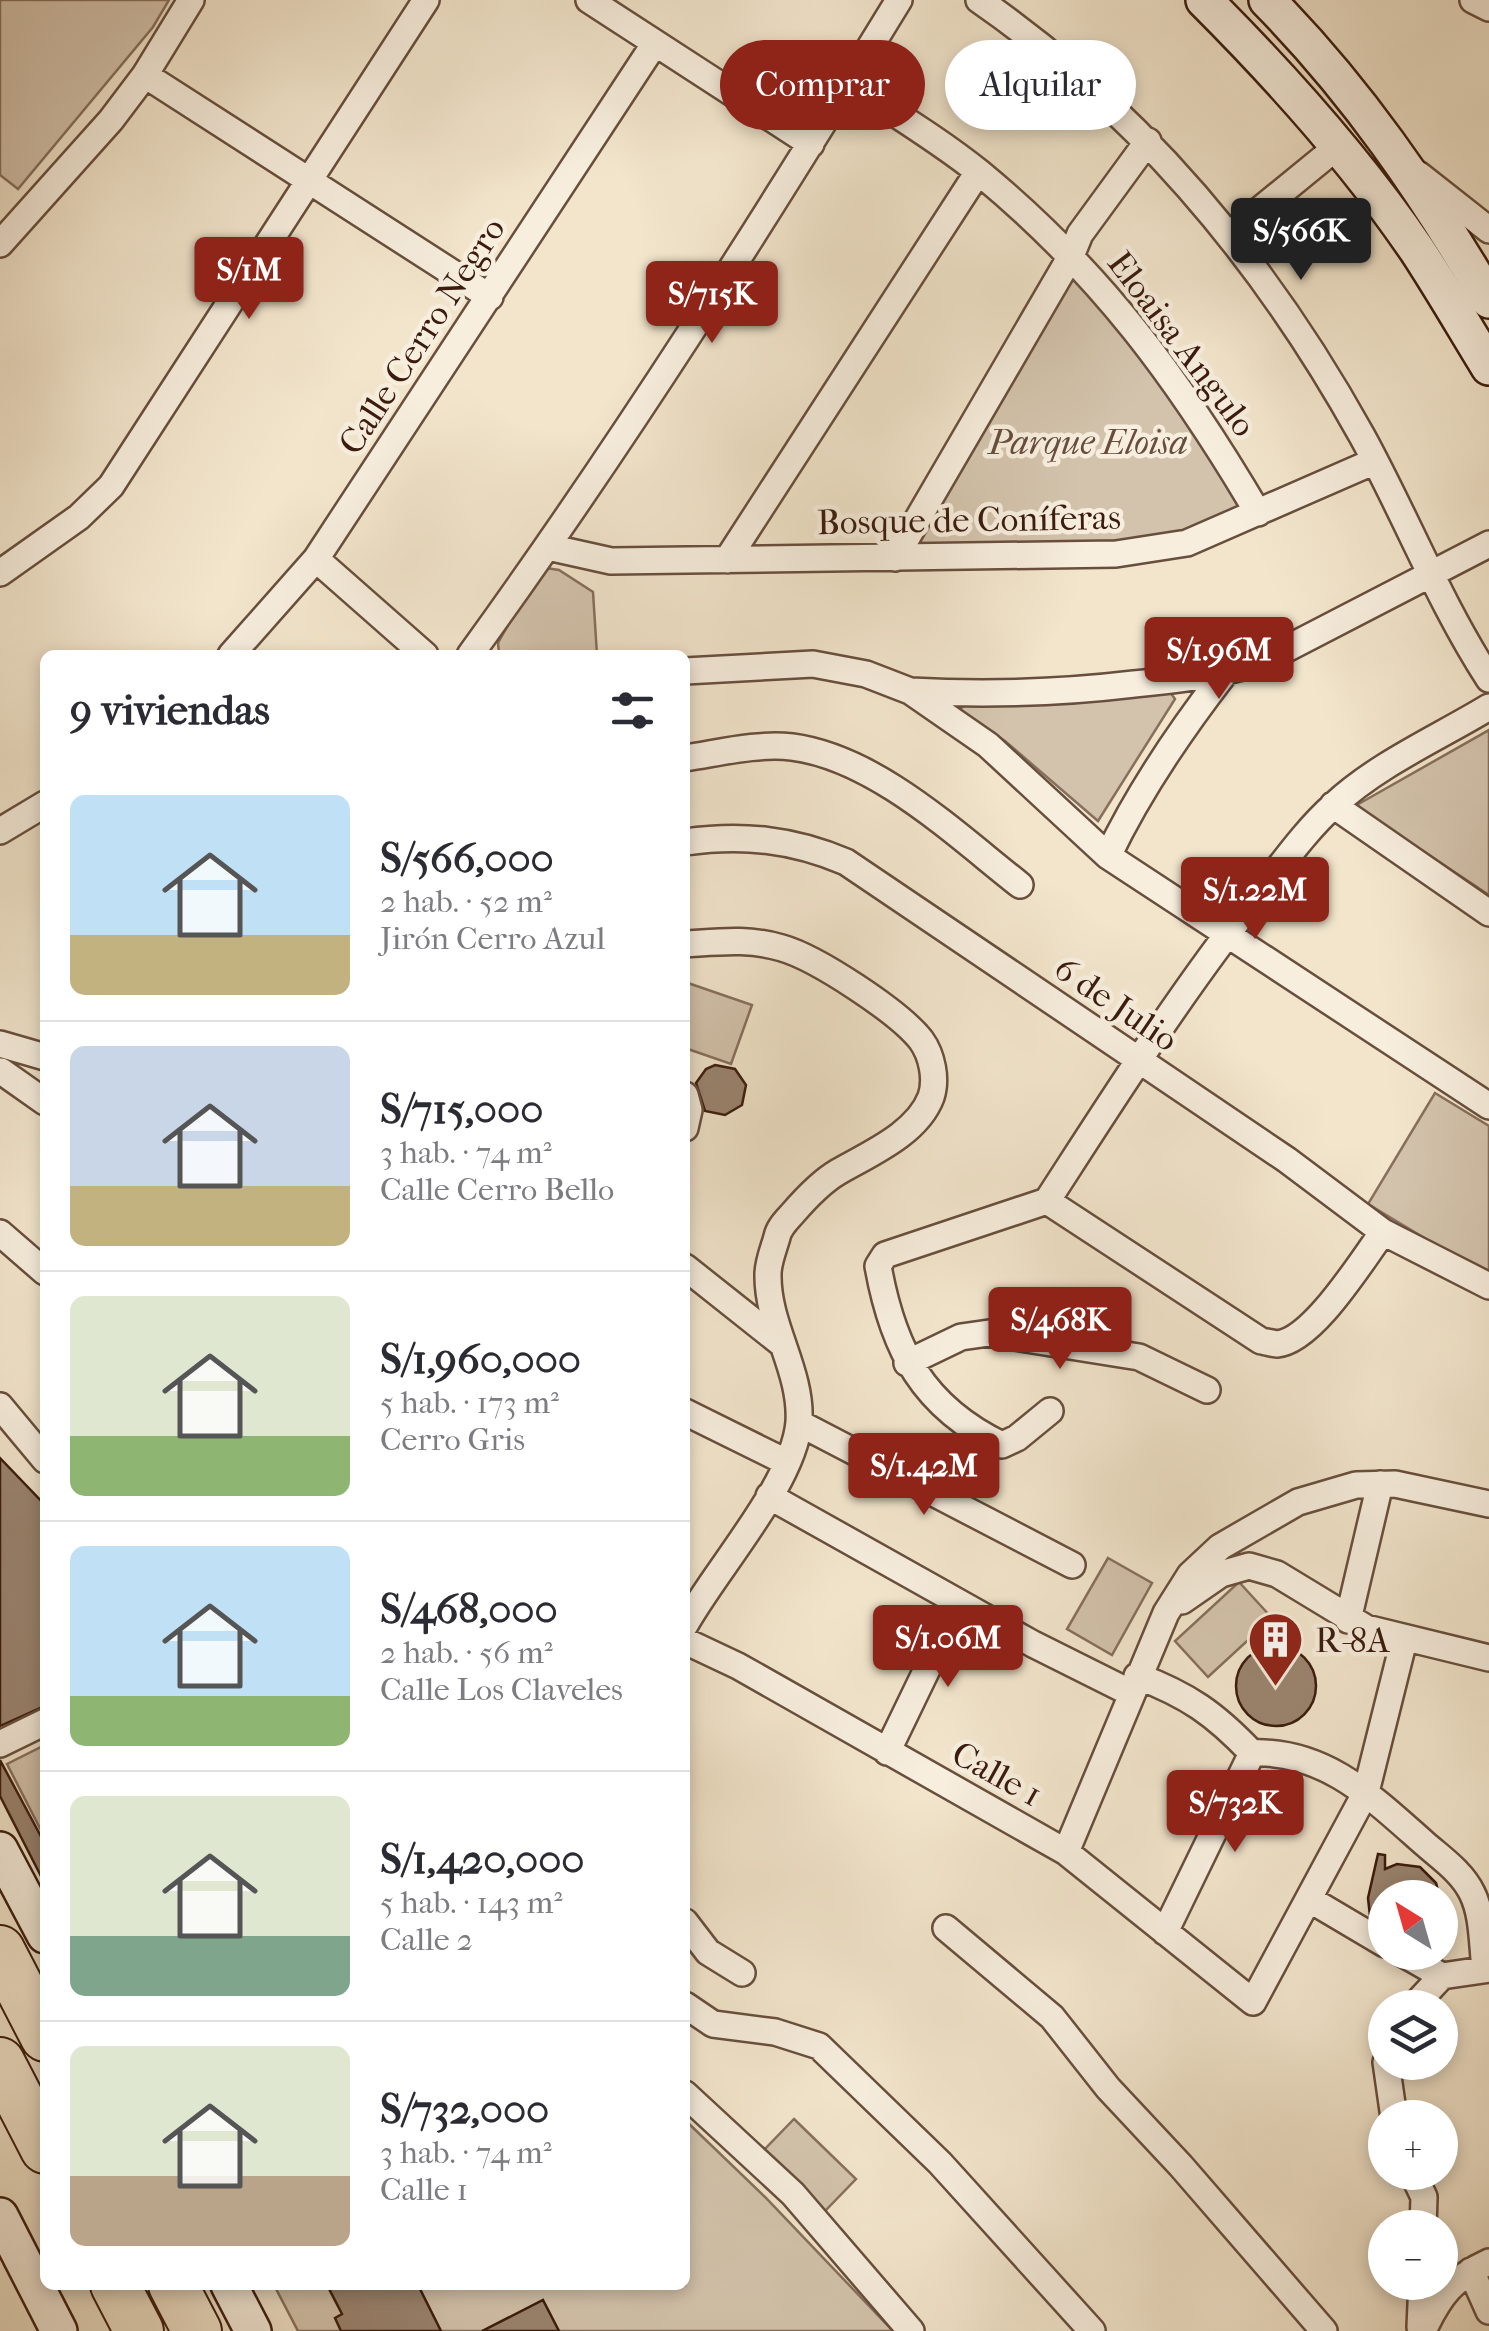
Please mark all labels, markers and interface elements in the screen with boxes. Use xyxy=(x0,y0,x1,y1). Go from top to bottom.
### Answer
chip: Comprar xyxy=(720,40,925,130)
chip: Alquilar xyxy=(945,40,1136,130)
pin: S/566K xyxy=(1220,198,1382,283)
street label: Calle Cerro Negro xyxy=(330,210,514,462)
text: S/566K xyxy=(1253,212,1349,249)
pin: S/1M xyxy=(190,237,308,322)
street label: Eloaisa Angulo xyxy=(1099,243,1265,445)
text: S/1M xyxy=(216,251,282,288)
pin: S/715K xyxy=(631,261,793,346)
text: S/715K xyxy=(668,275,756,312)
park label: Parque Eloisa xyxy=(986,422,1188,463)
street label: Bosque de Coníferas xyxy=(817,497,1121,543)
pin: S/1.96M xyxy=(1127,617,1311,702)
text: S/1.96M xyxy=(1167,631,1271,668)
icon: filters xyxy=(605,683,660,738)
text: 9 viviendas xyxy=(70,686,270,735)
text: S/566,000 xyxy=(380,834,554,883)
icon: home xyxy=(150,835,270,955)
pin: S/1.22M xyxy=(1163,857,1347,942)
text: S/1.22M xyxy=(1203,871,1307,908)
text: 2 hab. · 52 m² xyxy=(380,883,552,920)
text: Jirón Cerro Azul xyxy=(380,920,605,957)
street label: 6 de Julio xyxy=(1046,948,1186,1060)
text: S/715,000 xyxy=(380,1085,543,1134)
icon: home xyxy=(150,1086,270,1206)
text: 3 hab. · 74 m² xyxy=(380,1134,552,1171)
text: Calle Cerro Bello xyxy=(380,1171,614,1208)
pin: S/468K xyxy=(979,1287,1141,1372)
text: S/468K xyxy=(1010,1301,1110,1338)
text: S/1,960,000 xyxy=(380,1335,581,1384)
icon: home xyxy=(150,1336,270,1456)
text: 5 hab. · 173 m² xyxy=(380,1384,559,1421)
text: Cerro Gris xyxy=(380,1421,525,1458)
pin: S/1.42M xyxy=(832,1433,1016,1518)
text: S/1.42M xyxy=(870,1447,978,1484)
text: S/468,000 xyxy=(380,1585,558,1634)
icon: home xyxy=(150,1586,270,1706)
pin: S/1.06M xyxy=(856,1605,1040,1690)
building icon: R-8A xyxy=(1246,1610,1306,1689)
text: S/1.06M xyxy=(895,1619,1001,1656)
place label: R-8A xyxy=(1315,1620,1390,1661)
text: 2 hab. · 56 m² xyxy=(380,1634,553,1671)
text: Calle Los Claveles xyxy=(380,1671,623,1708)
street label: Calle 1 xyxy=(945,1733,1049,1815)
pin: S/732K xyxy=(1154,1770,1316,1855)
text: S/732K xyxy=(1189,1784,1281,1821)
text: S/1,420,000 xyxy=(380,1835,585,1884)
icon: home xyxy=(150,1836,270,1956)
north arrow xyxy=(1368,1880,1458,1970)
map controls xyxy=(1368,1880,1458,2300)
text: 5 hab. · 143 m² xyxy=(380,1884,562,1921)
text: Calle 2 xyxy=(380,1921,473,1958)
button: layers xyxy=(1368,1990,1458,2080)
text: S/732,000 xyxy=(380,2085,549,2134)
icon: home xyxy=(150,2086,270,2206)
button: + xyxy=(1368,2100,1458,2190)
text: 3 hab. · 74 m² xyxy=(380,2134,552,2171)
text: Calle 1 xyxy=(380,2171,468,2208)
button: − xyxy=(1368,2210,1458,2300)

